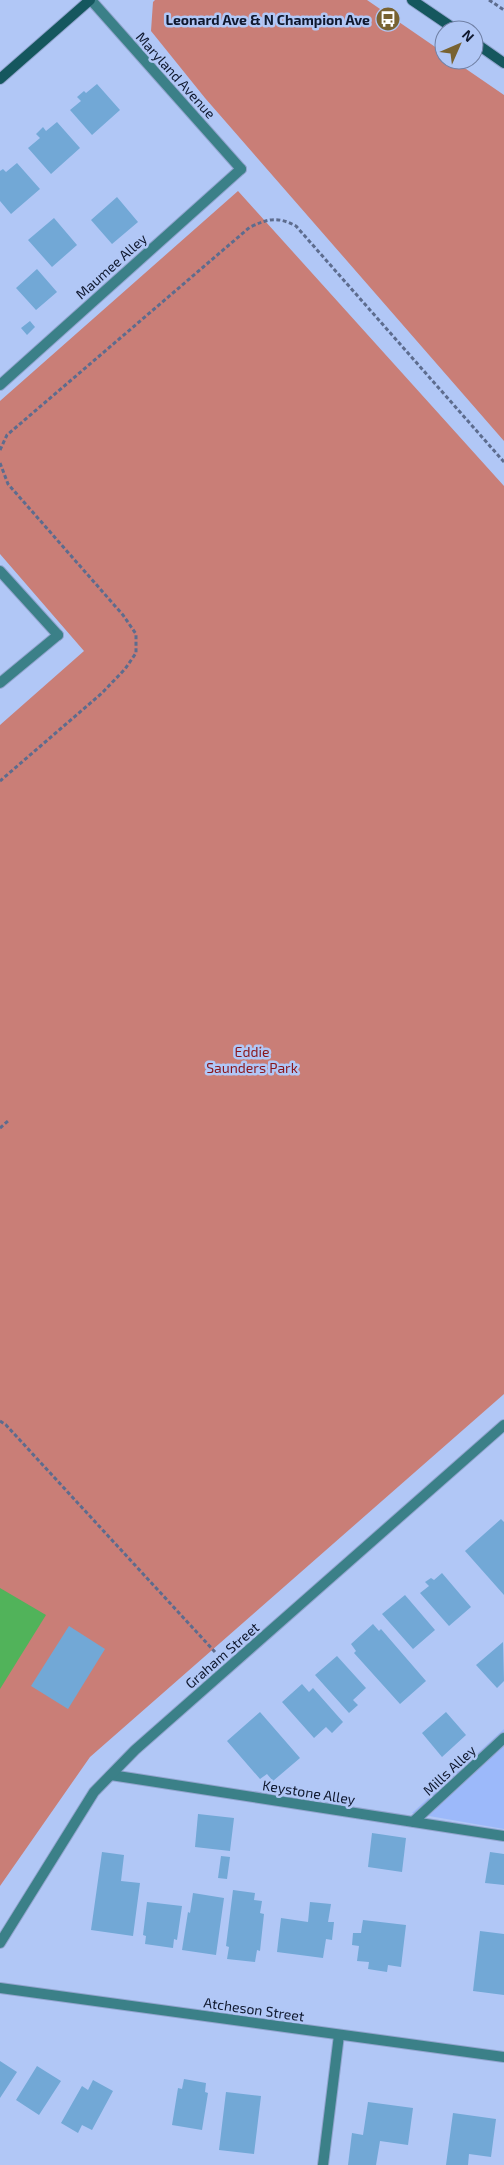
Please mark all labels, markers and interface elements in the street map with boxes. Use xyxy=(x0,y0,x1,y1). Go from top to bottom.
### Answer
bus stop icon: Leonard Ave & N Champion Ave xyxy=(375,6,401,32)
place label: Leonard Ave & N Champion Ave xyxy=(165,11,370,28)
north arrow xyxy=(434,20,484,70)
text: N xyxy=(459,26,478,45)
street label: Maryland Avenue xyxy=(133,28,219,122)
street label: Maumee Alley xyxy=(72,229,151,302)
park label: Eddie Saunders Park xyxy=(206,1043,298,1076)
street label: Graham Street xyxy=(182,1618,262,1692)
street label: Mills Alley xyxy=(419,1741,479,1799)
street label: Keystone Alley xyxy=(261,1776,357,1808)
street label: Atcheson Street xyxy=(202,1994,306,2024)

